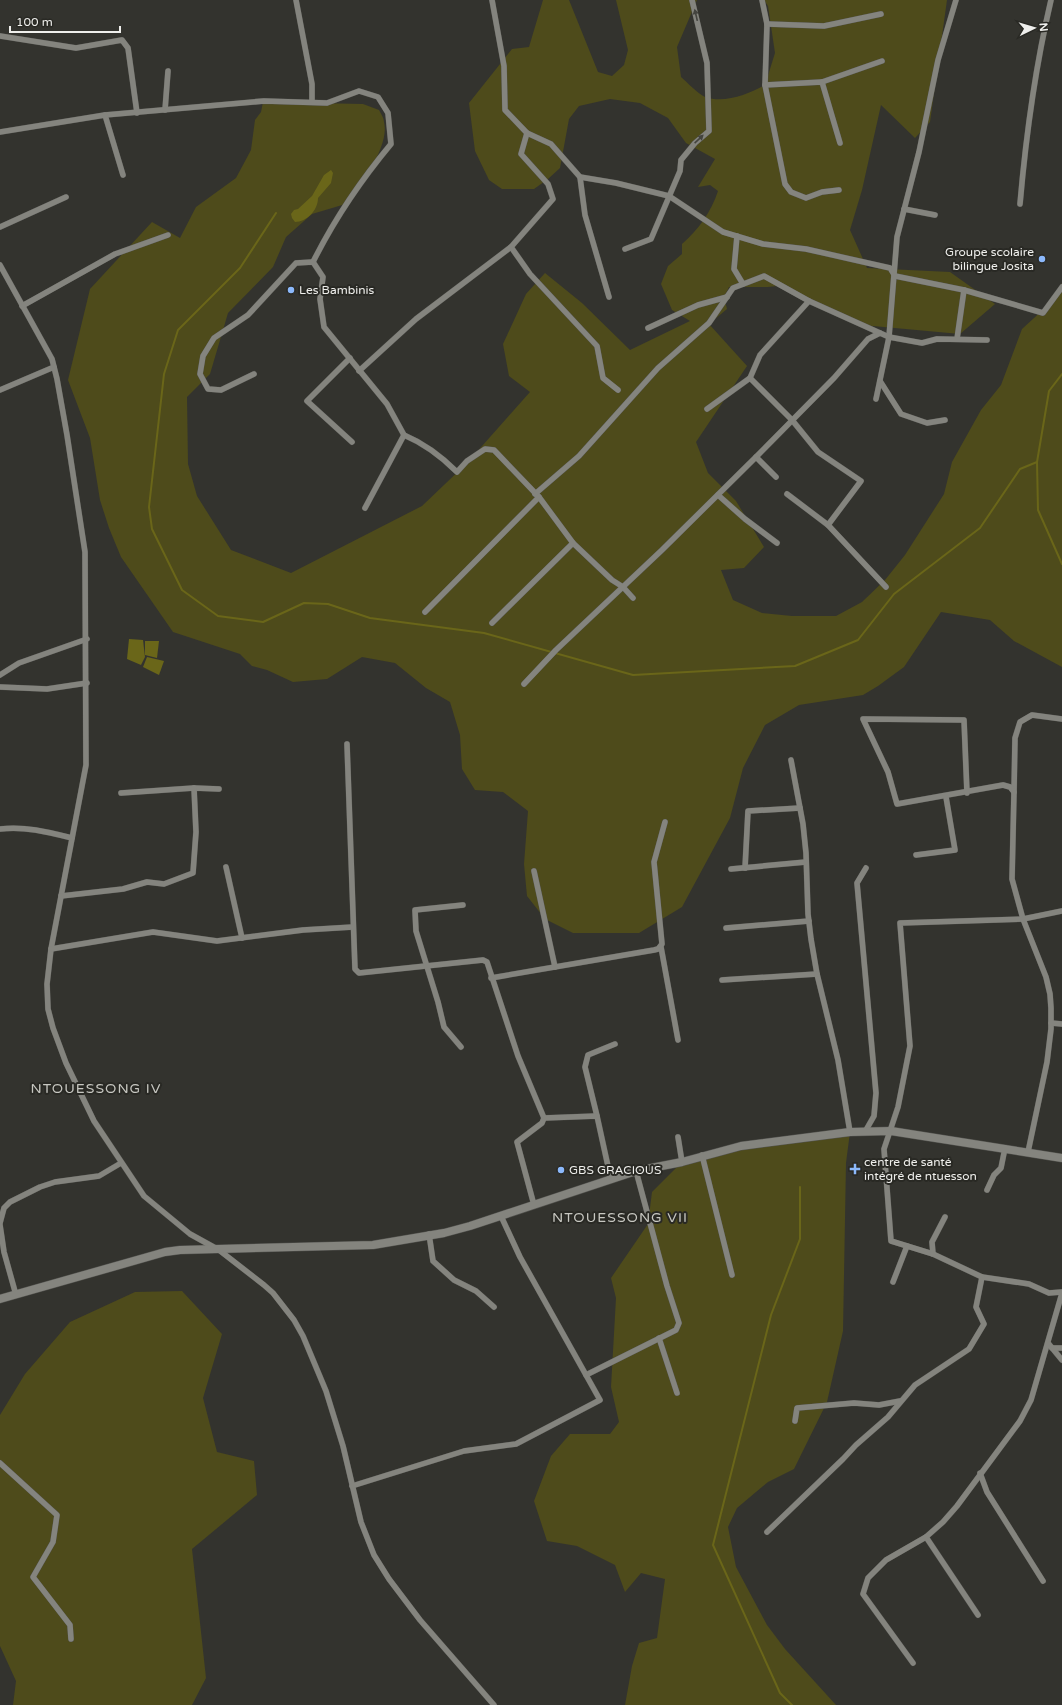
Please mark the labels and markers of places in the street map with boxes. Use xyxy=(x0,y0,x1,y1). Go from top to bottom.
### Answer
place label: Groupe scolaire bilingue Josita xyxy=(945,245,1034,273)
marker: Groupe scolaire bilingue Josita xyxy=(1037,254,1047,264)
place label: Les Bambinis xyxy=(299,283,375,297)
marker: Les Bambinis xyxy=(286,285,296,295)
place label: centre de santé intégré de ntuesson xyxy=(864,1155,977,1183)
place label: GBS GRACIOUS xyxy=(569,1163,661,1177)
marker: centre de santé intégré de ntuesson xyxy=(849,1163,861,1175)
marker: GBS GRACIOUS xyxy=(556,1165,566,1175)

